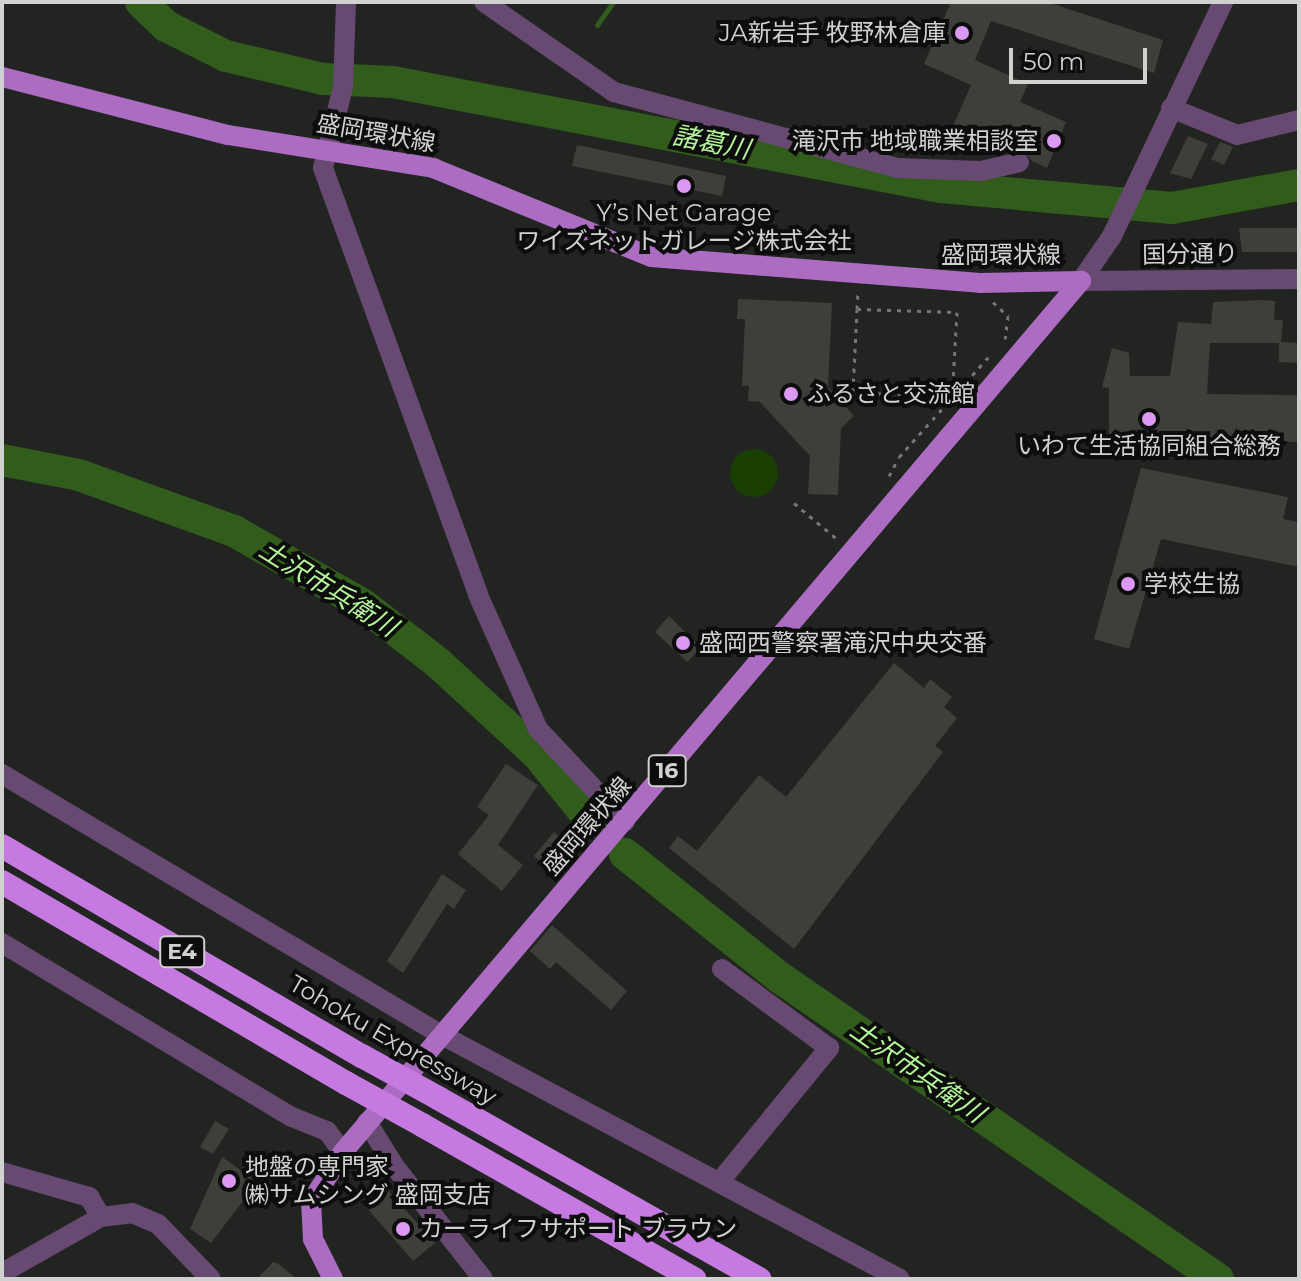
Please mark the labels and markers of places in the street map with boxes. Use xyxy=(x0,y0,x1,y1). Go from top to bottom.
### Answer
place label: JA新岩手 牧野林倉庫 xyxy=(719,19,946,47)
marker: JA新岩手 牧野林倉庫 xyxy=(953,24,971,42)
place label: 滝沢市 地域職業相談室 xyxy=(792,127,1038,155)
marker: 滝沢市 地域職業相談室 xyxy=(1045,132,1063,150)
marker: Y’s Net Garage ワイズネットガレージ株式会社 xyxy=(675,177,693,195)
place label: Y’s Net Garage ワイズネットガレージ株式会社 xyxy=(516,199,852,255)
place label: ふるさと交流館 xyxy=(807,380,975,408)
marker: ふるさと交流館 xyxy=(782,385,800,403)
marker: いわて生活協同組合総務 xyxy=(1140,410,1158,428)
place label: いわて生活協同組合総務 xyxy=(1017,432,1281,460)
place label: 学校生協 xyxy=(1144,570,1240,598)
marker: 学校生協 xyxy=(1119,575,1137,593)
place label: 盛岡西警察署滝沢中央交番 xyxy=(699,629,987,657)
marker: 盛岡西警察署滝沢中央交番 xyxy=(674,634,692,652)
place label: 地盤の専門家 ㈱サムシング 盛岡支店 xyxy=(245,1153,491,1209)
marker: 地盤の専門家 ㈱サムシング 盛岡支店 xyxy=(220,1172,238,1190)
place label: カーライフサポート ブラウン xyxy=(419,1215,737,1243)
marker: カーライフサポート ブラウン xyxy=(394,1220,412,1238)

